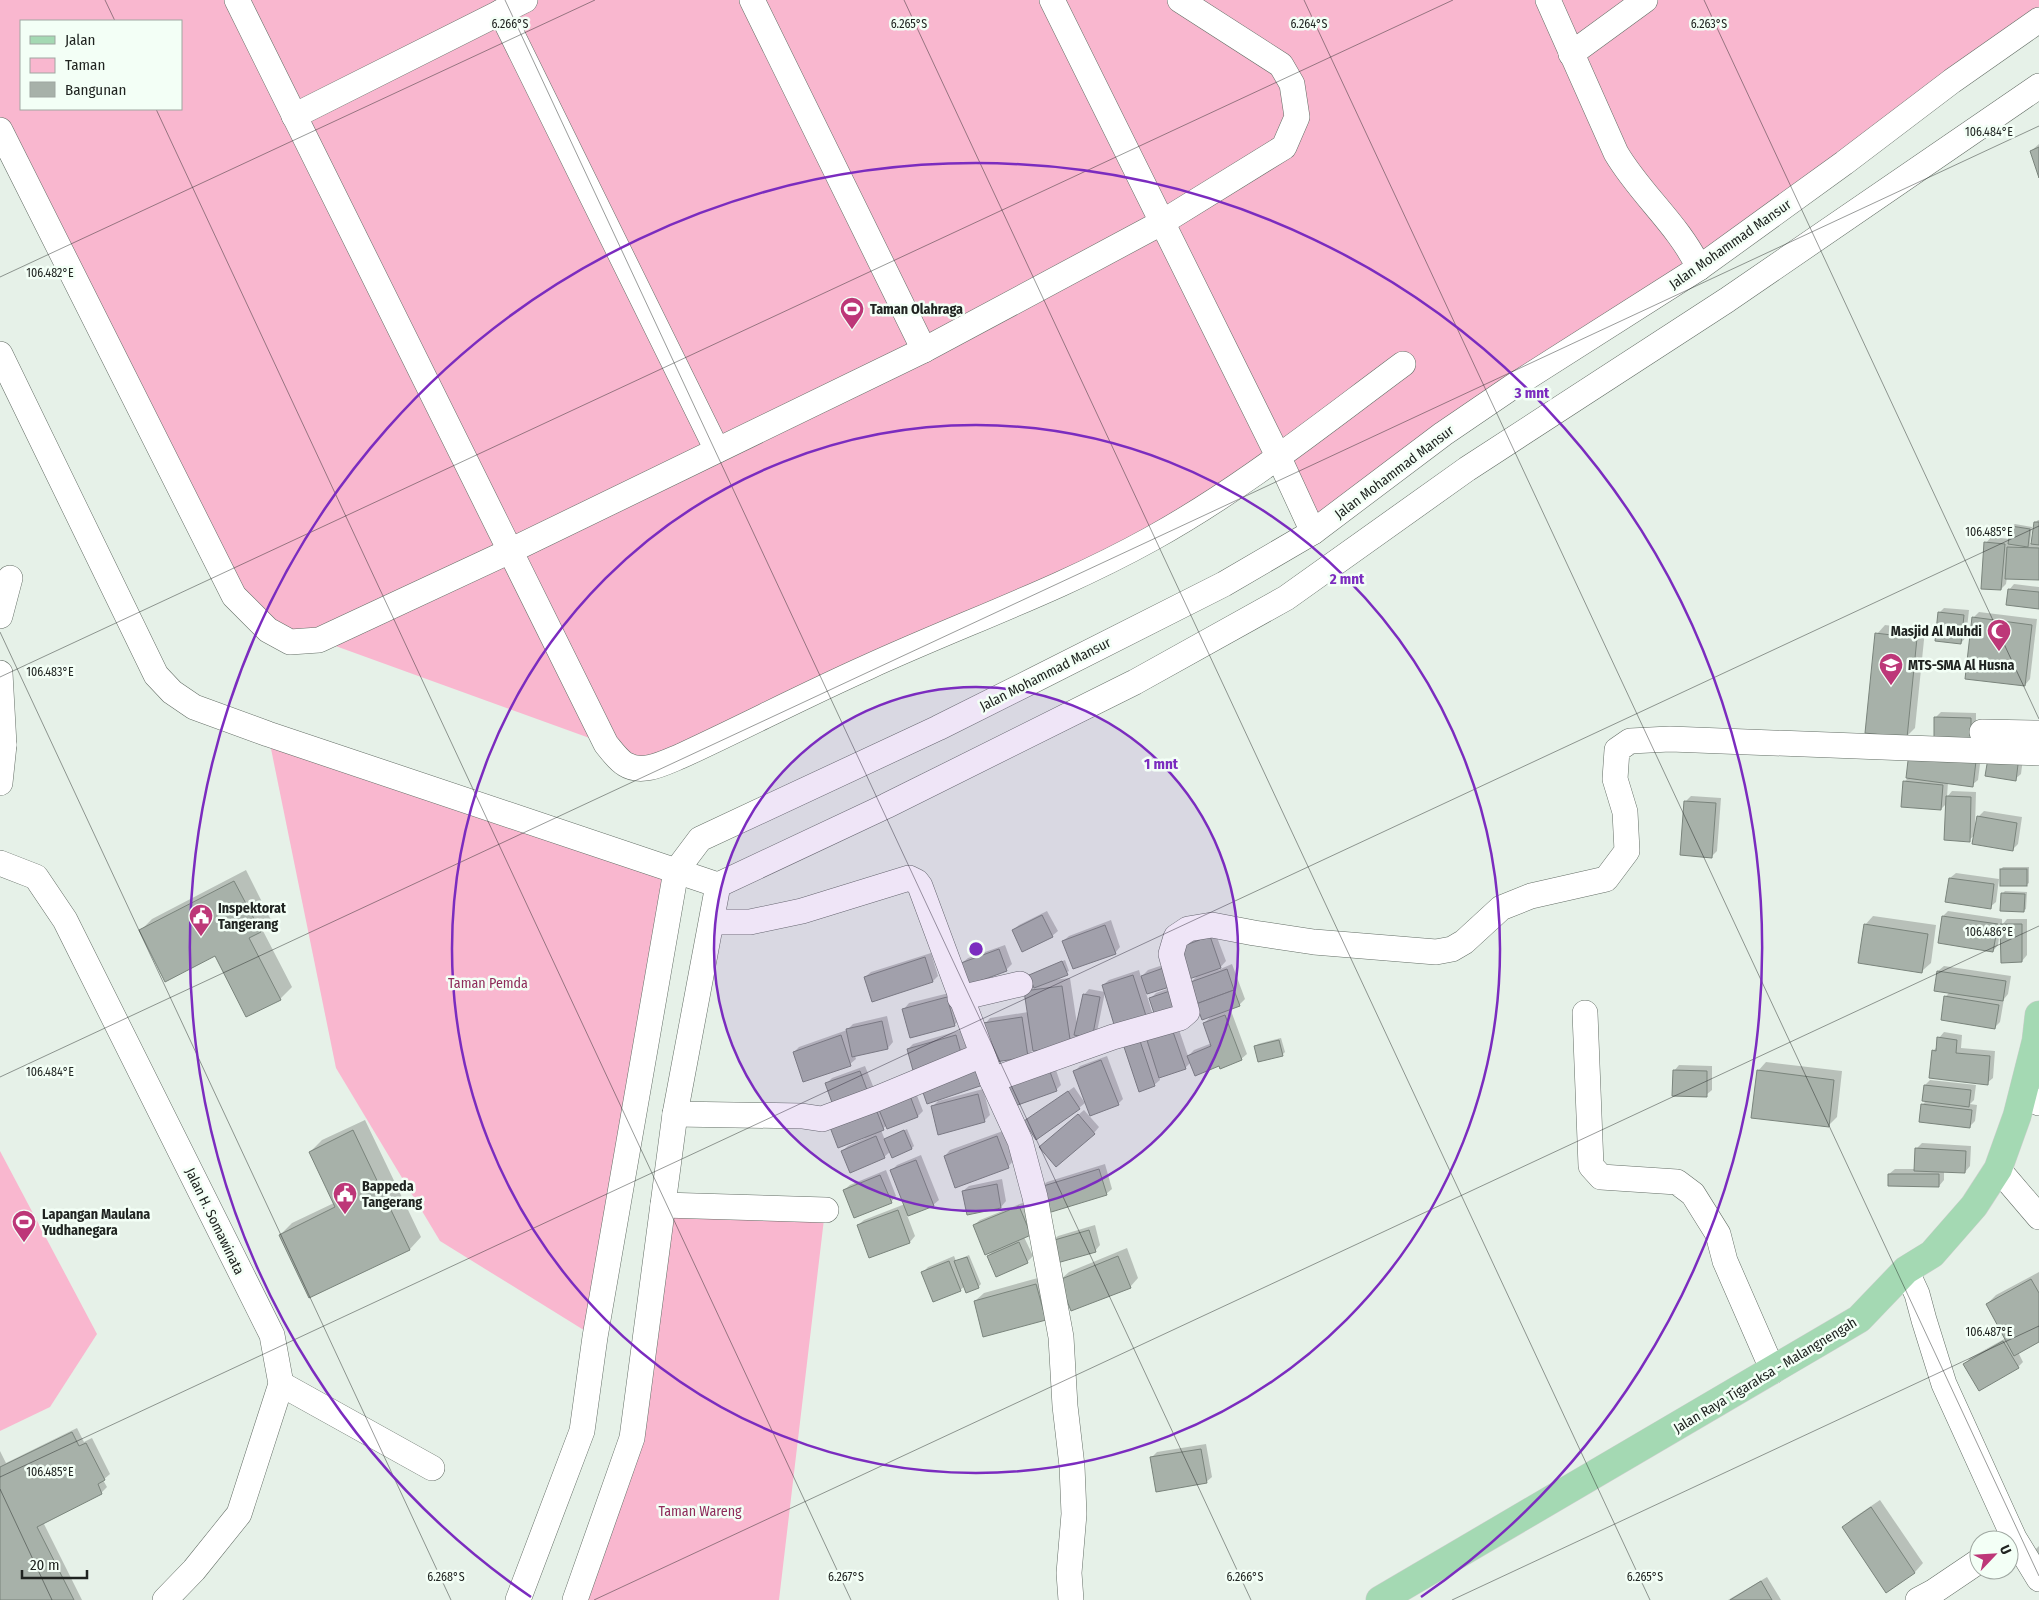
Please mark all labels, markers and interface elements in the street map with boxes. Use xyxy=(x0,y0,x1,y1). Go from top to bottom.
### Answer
text: 6.266°S xyxy=(491,17,529,31)
text: 6.265°S xyxy=(891,17,927,31)
text: 6.264°S xyxy=(1290,17,1328,31)
text: 6.263°S xyxy=(1691,17,1727,31)
legend xyxy=(20,20,182,110)
text: Jalan xyxy=(65,31,95,49)
text: Taman xyxy=(65,56,105,74)
text: Bangunan xyxy=(65,81,126,99)
text: 106.484°E xyxy=(1965,125,2013,139)
street label: Jalan Mohammad Mansur xyxy=(1666,196,1795,293)
text: 106.482°E xyxy=(26,266,74,280)
sports icon: Taman Olahraga xyxy=(839,296,865,330)
place label: Taman Olahraga xyxy=(870,301,963,318)
text: 3 mnt xyxy=(1514,384,1550,402)
street label: Jalan Mohammad Mansur xyxy=(1331,422,1457,523)
text: 106.485°E xyxy=(1965,525,2013,539)
text: 2 mnt xyxy=(1329,570,1365,588)
mosque icon: Masjid Al Muhdi xyxy=(1986,618,2012,652)
place label: Masjid Al Muhdi xyxy=(1891,623,1982,640)
street label: Jalan Mohammad Mansur xyxy=(977,634,1114,715)
school or university icon: MTS-SMA Al Husna xyxy=(1878,652,1904,686)
place label: MTS-SMA Al Husna xyxy=(1908,657,2015,674)
text: 106.483°E xyxy=(26,665,74,679)
text: 1 mnt xyxy=(1144,755,1179,773)
place label: Inspektorat Tangerang xyxy=(218,900,287,933)
public building icon: Inspektorat Tangerang xyxy=(188,903,214,937)
text: 106.486°E xyxy=(1965,925,2013,939)
centre of rings xyxy=(967,940,985,958)
park label: Taman Pemda xyxy=(448,975,528,992)
text: 106.484°E xyxy=(26,1065,74,1079)
street label: Jalan H. Somawinata xyxy=(181,1165,248,1277)
place label: Bappeda Tangerang xyxy=(362,1178,422,1211)
public building icon: Bappeda Tangerang xyxy=(332,1181,358,1215)
place label: Lapangan Maulana Yudhanegara xyxy=(41,1206,150,1239)
sports icon: Lapangan Maulana Yudhanegara xyxy=(11,1209,37,1243)
street label: Jalan Raya Tigaraksa - Malangnengah xyxy=(1671,1314,1860,1437)
text: 106.487°E xyxy=(1966,1325,2013,1339)
text: 106.485°E xyxy=(26,1465,74,1479)
park label: Taman Wareng xyxy=(658,1503,742,1520)
north arrow xyxy=(1969,1530,2019,1580)
text: U xyxy=(1996,1542,2015,1557)
scale bar xyxy=(22,1548,88,1580)
text: 20 m xyxy=(30,1556,60,1574)
text: 6.268°S xyxy=(427,1570,465,1584)
text: 6.267°S xyxy=(828,1570,864,1584)
text: 6.266°S xyxy=(1226,1570,1264,1584)
text: 6.265°S xyxy=(1627,1570,1663,1584)

